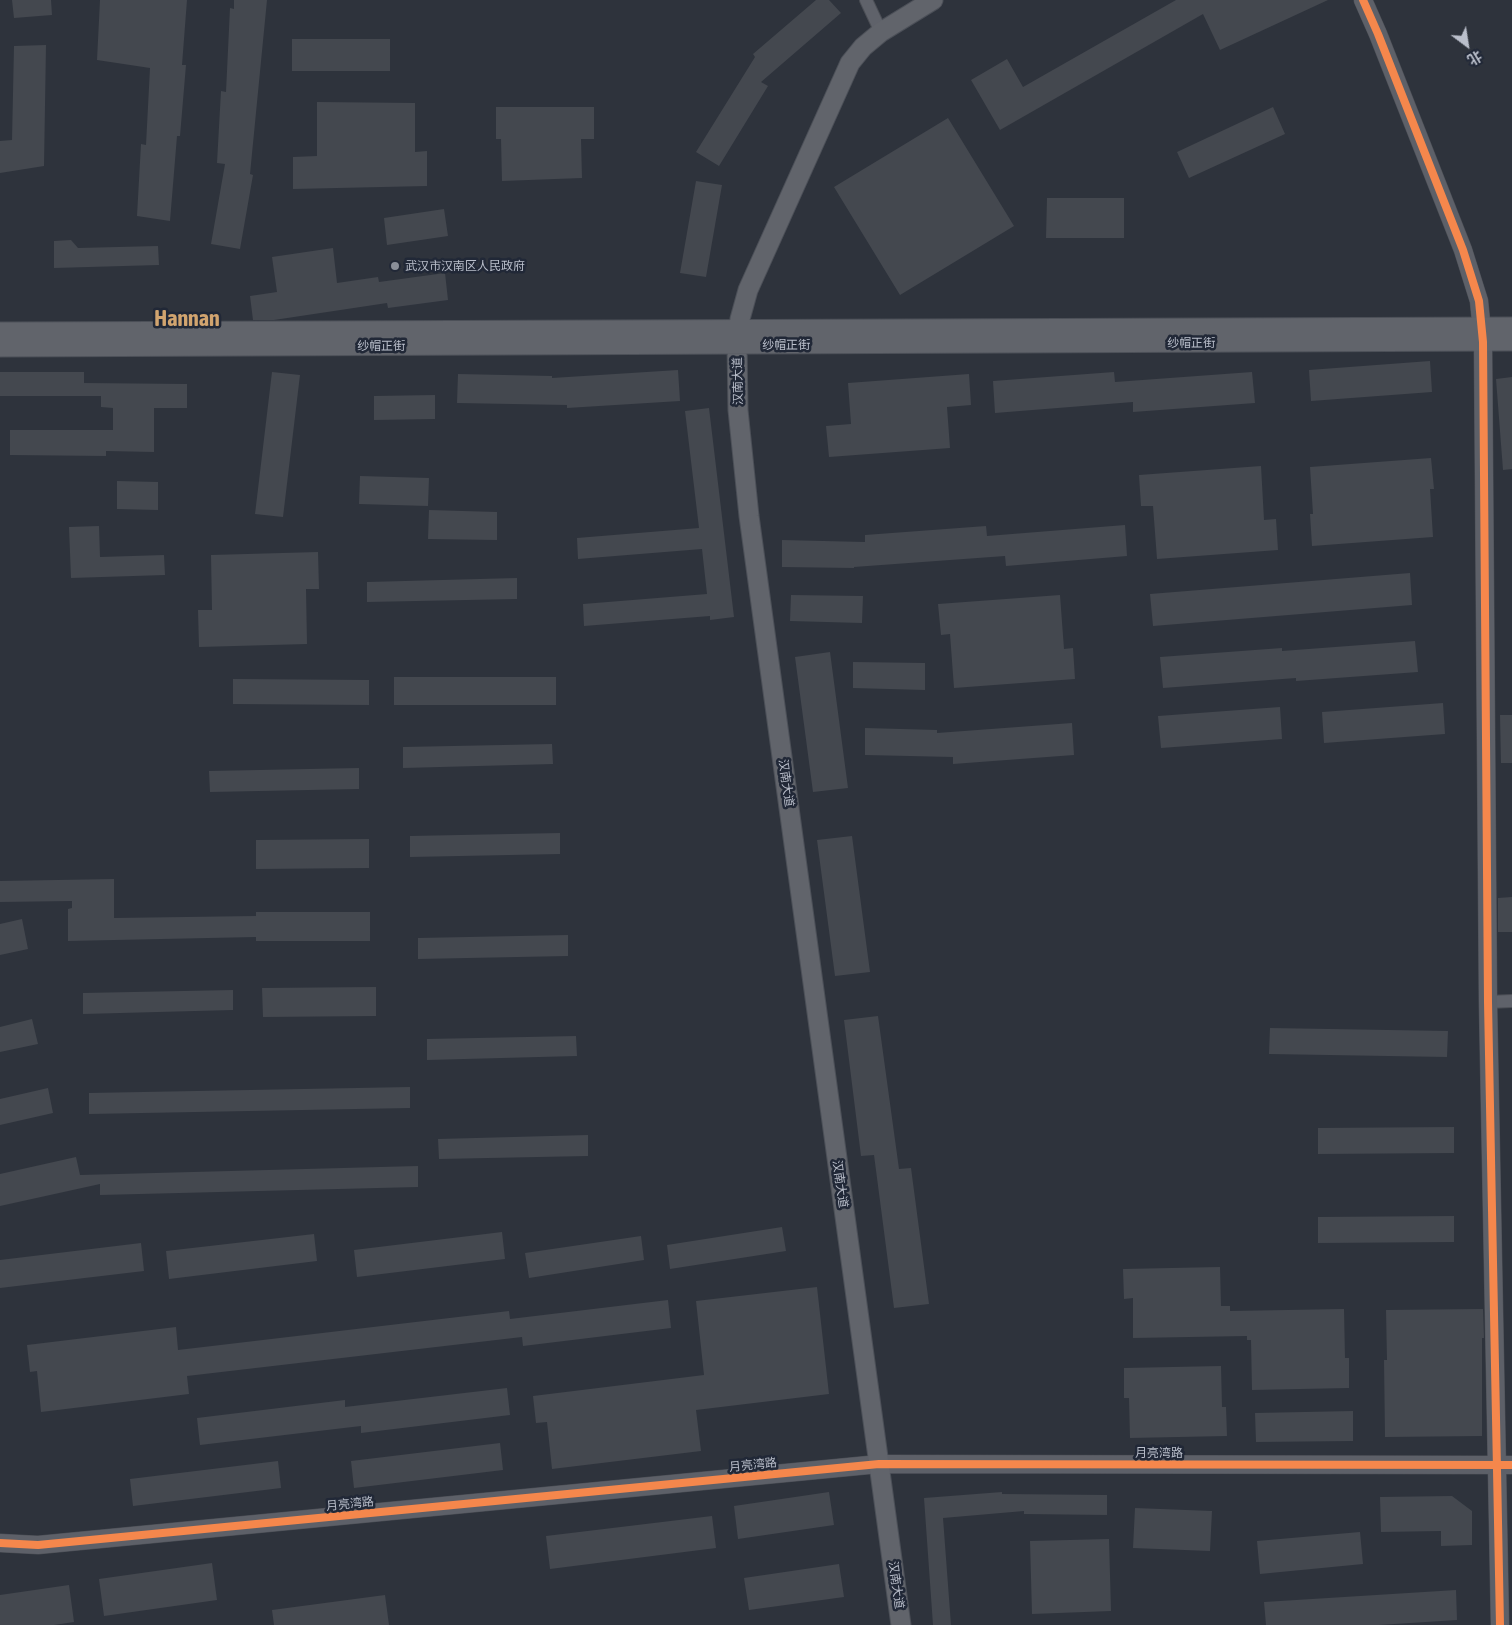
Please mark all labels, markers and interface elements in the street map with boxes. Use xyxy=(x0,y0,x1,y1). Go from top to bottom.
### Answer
north arrow xyxy=(1442,20,1492,70)
text: 北 xyxy=(1465,47,1485,68)
place label: 武汉市汉南区人民政府 xyxy=(405,259,525,273)
marker: 武汉市汉南区人民政府 xyxy=(389,260,401,272)
district label: Hannan xyxy=(154,306,220,332)
street label: 纱帽正街 xyxy=(1167,336,1215,350)
street label: 纱帽正街 xyxy=(762,338,810,352)
street label: 纱帽正街 xyxy=(357,339,405,353)
street label: 汉南大道 xyxy=(730,357,746,405)
street label: 汉南大道 xyxy=(776,758,796,808)
street label: 汉南大道 xyxy=(830,1159,850,1209)
street label: 月亮湾路 xyxy=(1135,1446,1183,1460)
street label: 月亮湾路 xyxy=(728,1455,778,1475)
street label: 月亮湾路 xyxy=(325,1494,375,1514)
street label: 汉南大道 xyxy=(886,1560,906,1610)

